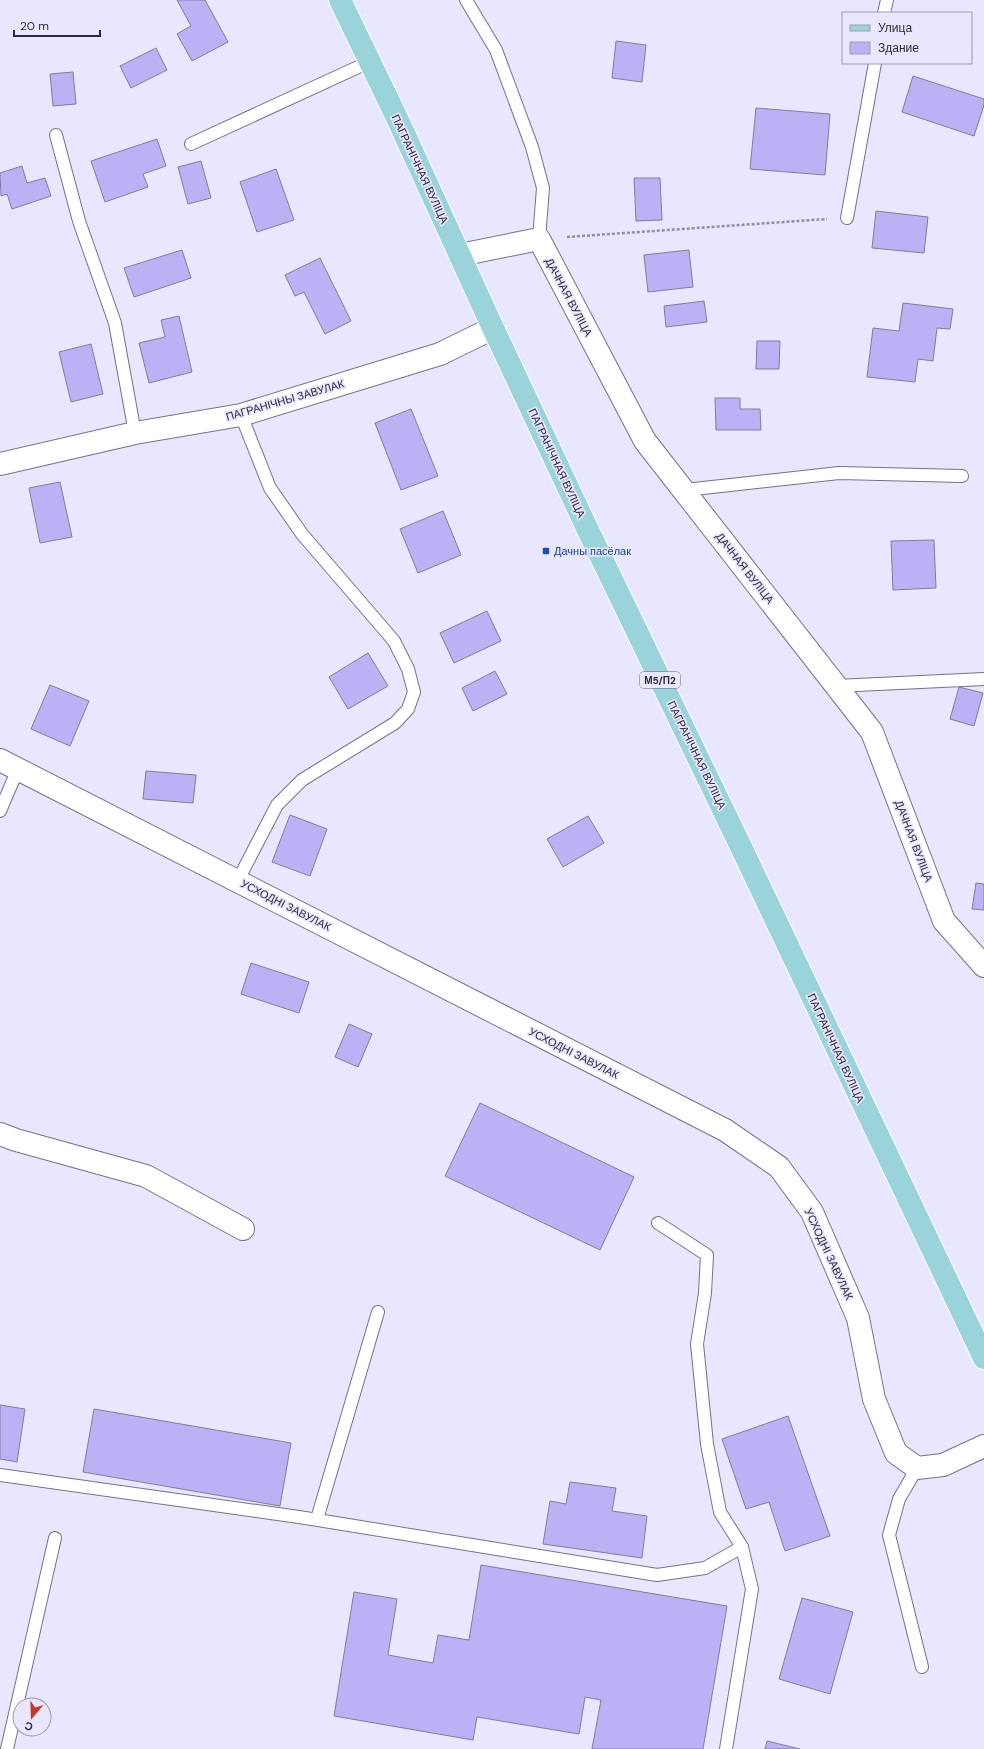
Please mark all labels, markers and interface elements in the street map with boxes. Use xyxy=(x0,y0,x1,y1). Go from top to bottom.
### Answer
scale bar xyxy=(14,12,100,38)
legend xyxy=(842,12,972,64)
text: 20 m xyxy=(20,18,49,34)
text: Улица xyxy=(878,20,912,36)
text: Здание xyxy=(878,40,919,56)
street label: ПАГРАНІЧНАЯ ВУЛІЦА xyxy=(389,112,452,226)
street label: ДАЧНАЯ ВУЛІЦА xyxy=(542,255,596,339)
street label: ПАГРАНІЧНЫ ЗАВУЛАК xyxy=(224,376,346,424)
street label: ПАГРАНІЧНАЯ ВУЛІЦА xyxy=(526,406,589,520)
street label: ДАЧНАЯ ВУЛІЦА xyxy=(713,530,778,607)
place label: Дачны пасёлак xyxy=(554,544,631,558)
marker: Дачны пасёлак xyxy=(541,546,551,556)
road number: М5/П2 xyxy=(640,672,680,688)
street label: ПАГРАНІЧНАЯ ВУЛІЦА xyxy=(665,698,730,812)
street label: ДАЧНАЯ ВУЛІЦА xyxy=(892,798,936,885)
street label: УСХОДНІ ЗАВУЛАК xyxy=(238,876,334,934)
street label: ПАГРАНІЧНАЯ ВУЛІЦА xyxy=(805,991,868,1105)
street label: УСХОДНІ ЗАВУЛАК xyxy=(526,1024,622,1082)
street label: УСХОДНІ ЗАВУЛАК xyxy=(802,1206,857,1303)
north arrow xyxy=(12,1697,52,1737)
text: С xyxy=(23,1719,35,1734)

